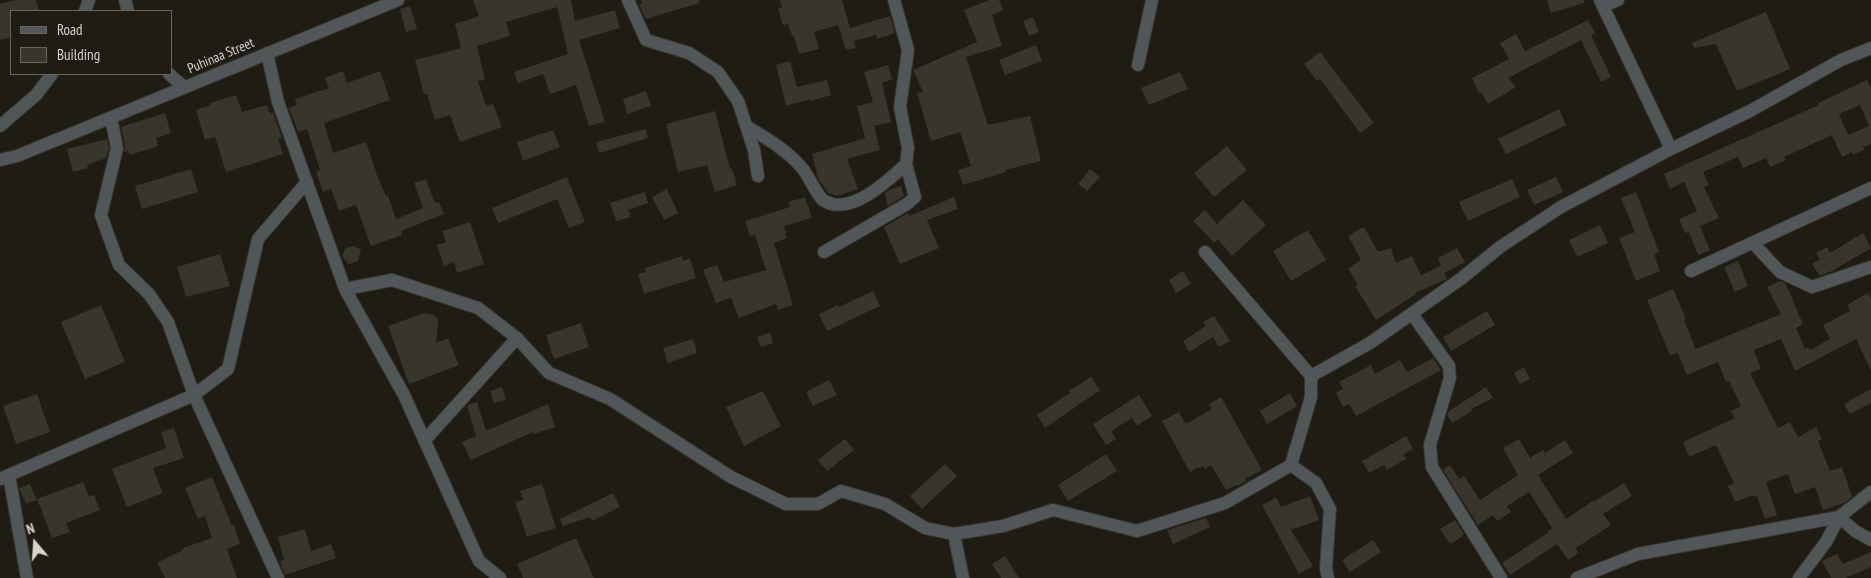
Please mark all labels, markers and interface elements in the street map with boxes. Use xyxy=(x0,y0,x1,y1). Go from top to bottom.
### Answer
legend xyxy=(10,10,172,75)
text: Road xyxy=(57,20,83,39)
street label: Puhinaa Street xyxy=(185,34,257,78)
text: Building xyxy=(57,45,100,64)
north arrow xyxy=(10,518,60,568)
text: N xyxy=(24,519,37,538)

